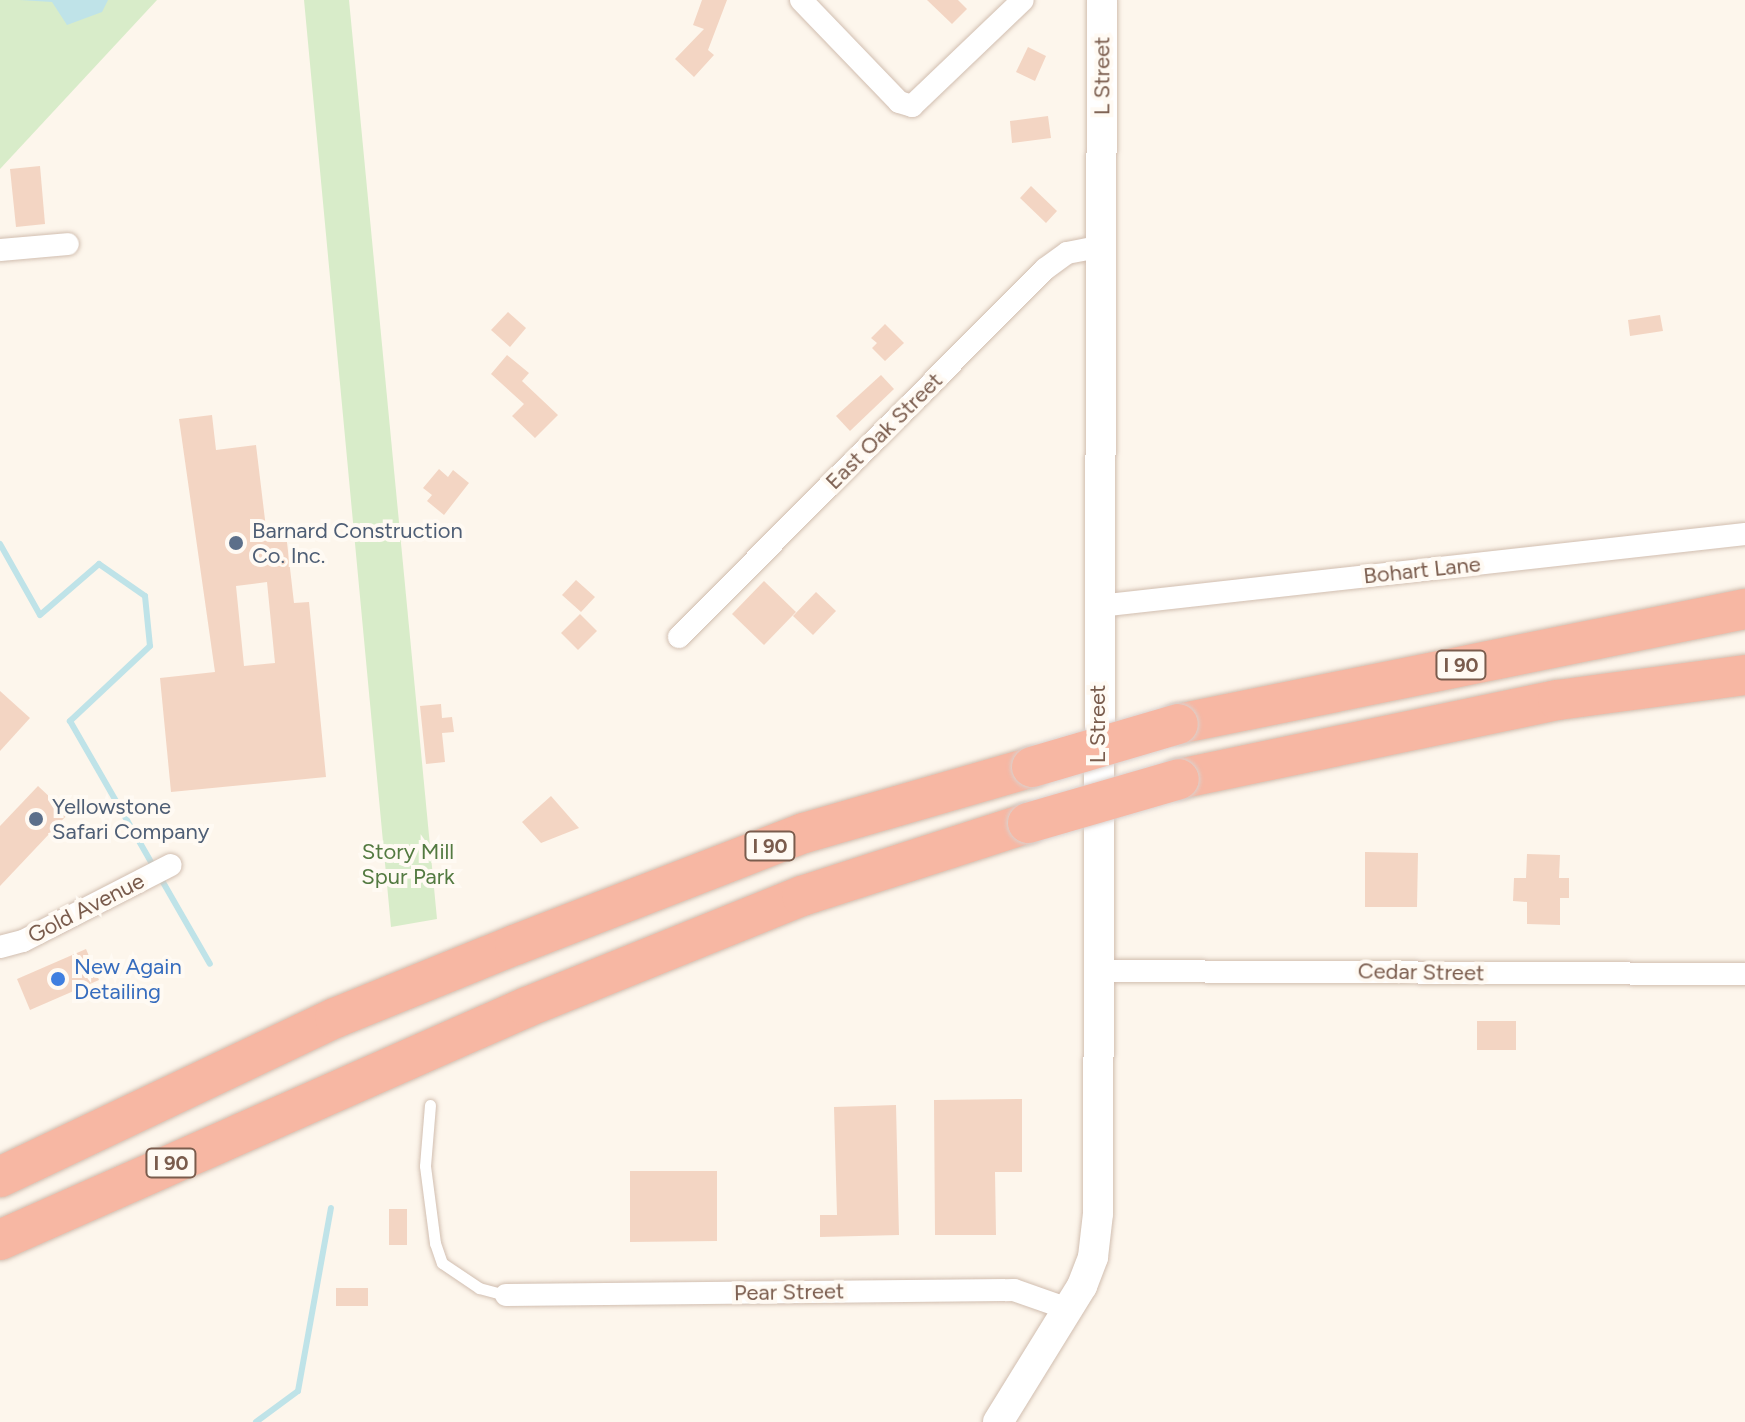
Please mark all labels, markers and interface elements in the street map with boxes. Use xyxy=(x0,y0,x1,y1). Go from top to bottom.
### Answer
street label: L Street xyxy=(1089,37,1115,115)
street label: East Oak Street xyxy=(820,367,948,495)
place label: Barnard Construction Co. Inc. xyxy=(252,517,463,568)
marker: Barnard Construction Co. Inc. xyxy=(227,534,245,552)
street label: Bohart Lane xyxy=(1362,551,1482,589)
road number: I 90 xyxy=(1435,649,1487,681)
street label: L Street xyxy=(1085,685,1111,763)
place label: Yellowstone Safari Company xyxy=(52,793,209,844)
marker: Yellowstone Safari Company xyxy=(27,810,45,828)
road number: I 90 xyxy=(744,830,796,862)
park label: Story Mill Spur Park xyxy=(361,838,455,890)
street label: Gold Avenue xyxy=(23,867,149,949)
place label: New Again Detailing xyxy=(74,953,182,1004)
street label: Cedar Street xyxy=(1358,958,1484,986)
marker: New Again Detailing xyxy=(49,970,67,988)
road number: I 90 xyxy=(145,1147,197,1179)
street label: Pear Street xyxy=(734,1278,844,1306)

